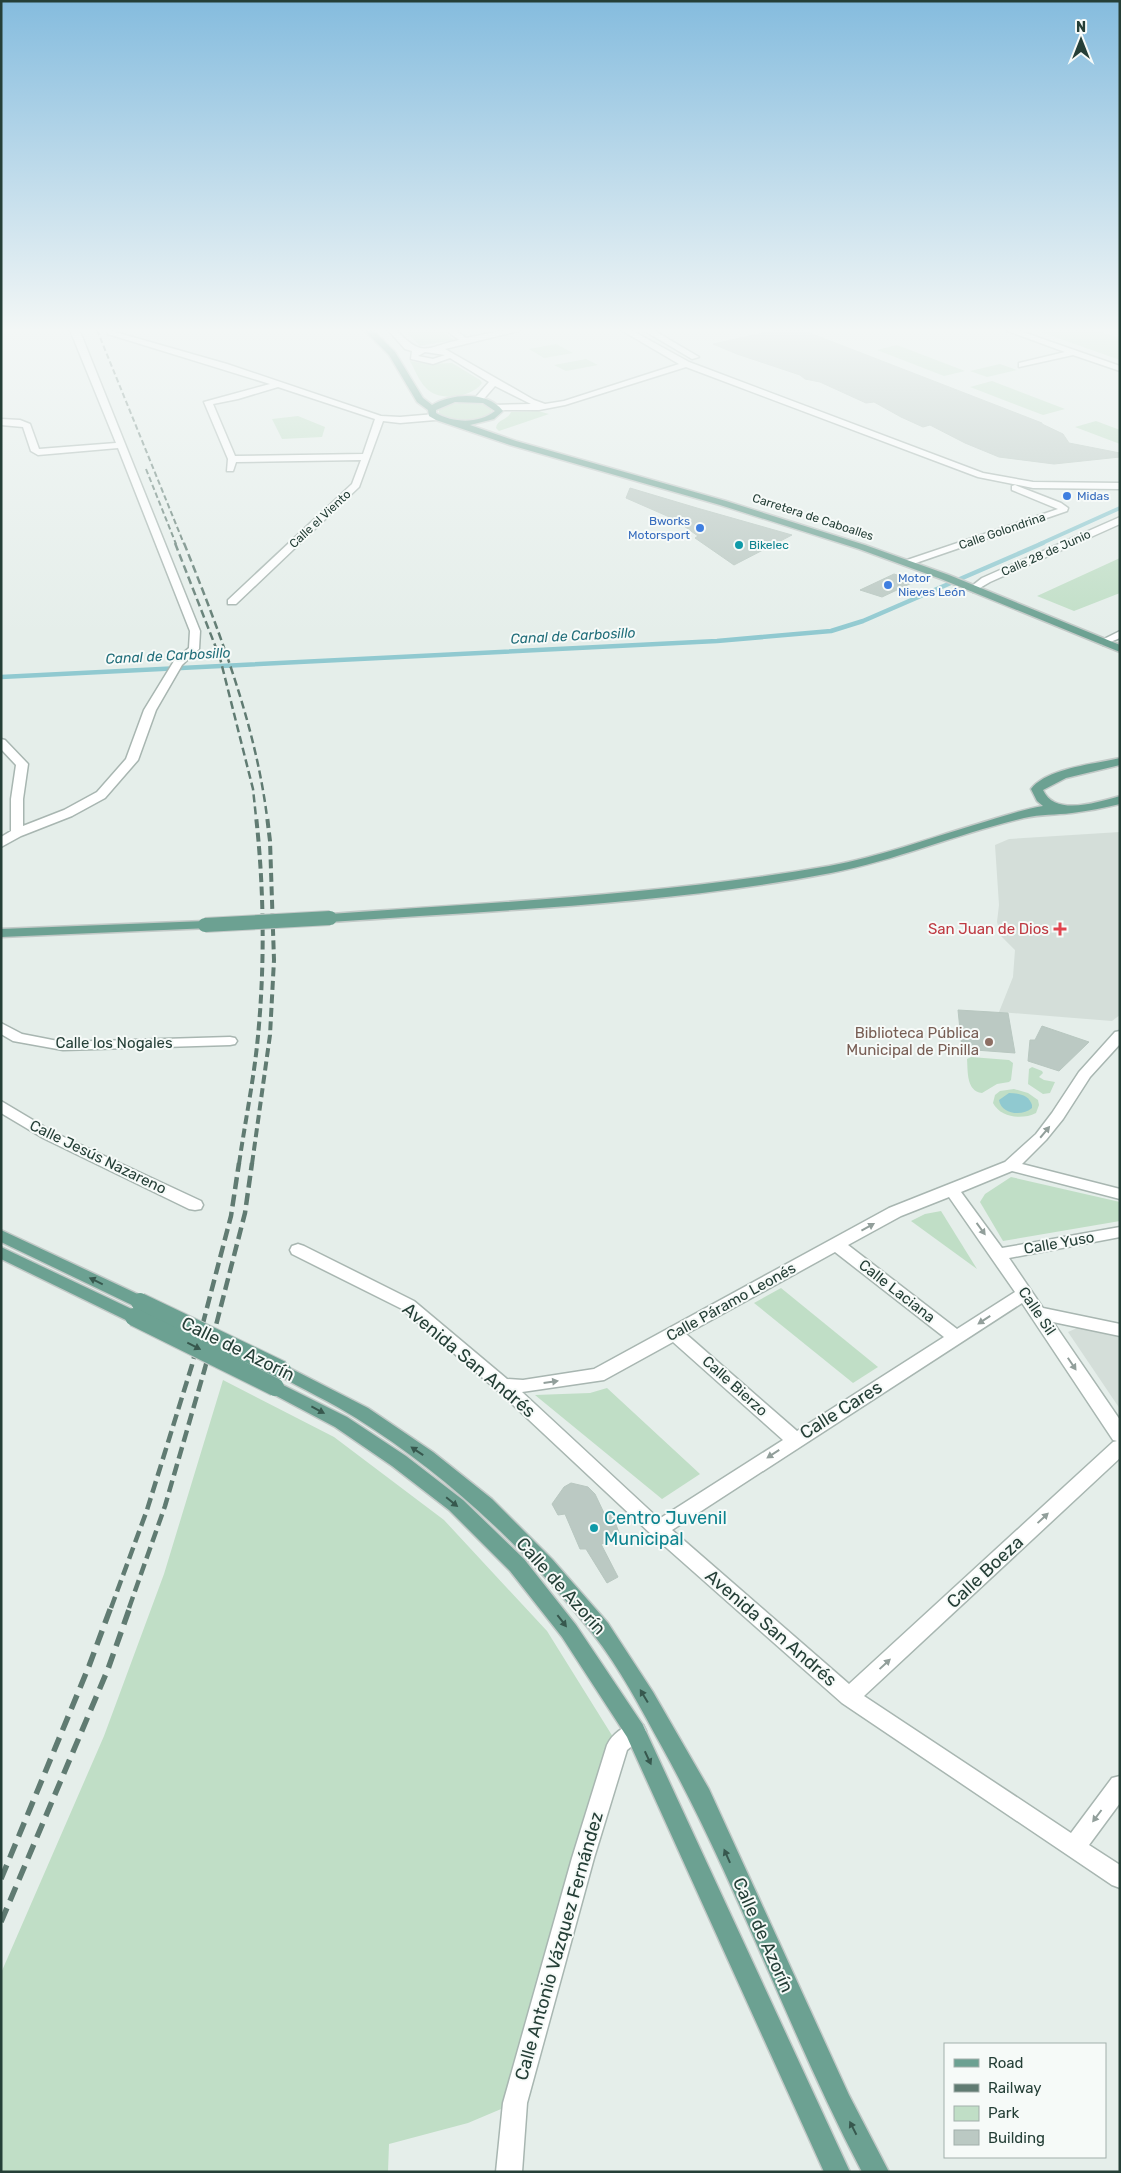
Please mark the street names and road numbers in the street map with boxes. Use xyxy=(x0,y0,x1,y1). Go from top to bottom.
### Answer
street label: Calle el Viento xyxy=(286,487,354,551)
street label: Carretera de Caboalles xyxy=(751,491,875,543)
street label: Calle Golondrina xyxy=(957,510,1047,552)
street label: Calle 28 de Junio xyxy=(999,527,1093,579)
street label: Calle los Nogales xyxy=(55,1034,173,1052)
street label: Calle Jesús Nazareno xyxy=(27,1116,169,1198)
street label: Calle Yuso xyxy=(1022,1228,1096,1258)
street label: Calle Laciana xyxy=(855,1256,939,1326)
street label: Calle Páramo Leonés xyxy=(663,1259,799,1345)
street label: Calle Sil xyxy=(1014,1283,1060,1339)
street label: Avenida San Andrés xyxy=(398,1298,540,1422)
street label: Calle de Azorín xyxy=(178,1312,298,1386)
street label: Calle Bierzo xyxy=(699,1352,771,1420)
street label: Calle Cares xyxy=(796,1376,886,1444)
street label: Calle Boeza xyxy=(942,1531,1028,1613)
street label: Calle de Azorín xyxy=(512,1533,610,1639)
street label: Avenida San Andrés xyxy=(701,1565,841,1691)
street label: Calle Antonio Vázquez Fernández xyxy=(510,1809,608,2083)
street label: Calle de Azorín xyxy=(728,1874,798,1996)

